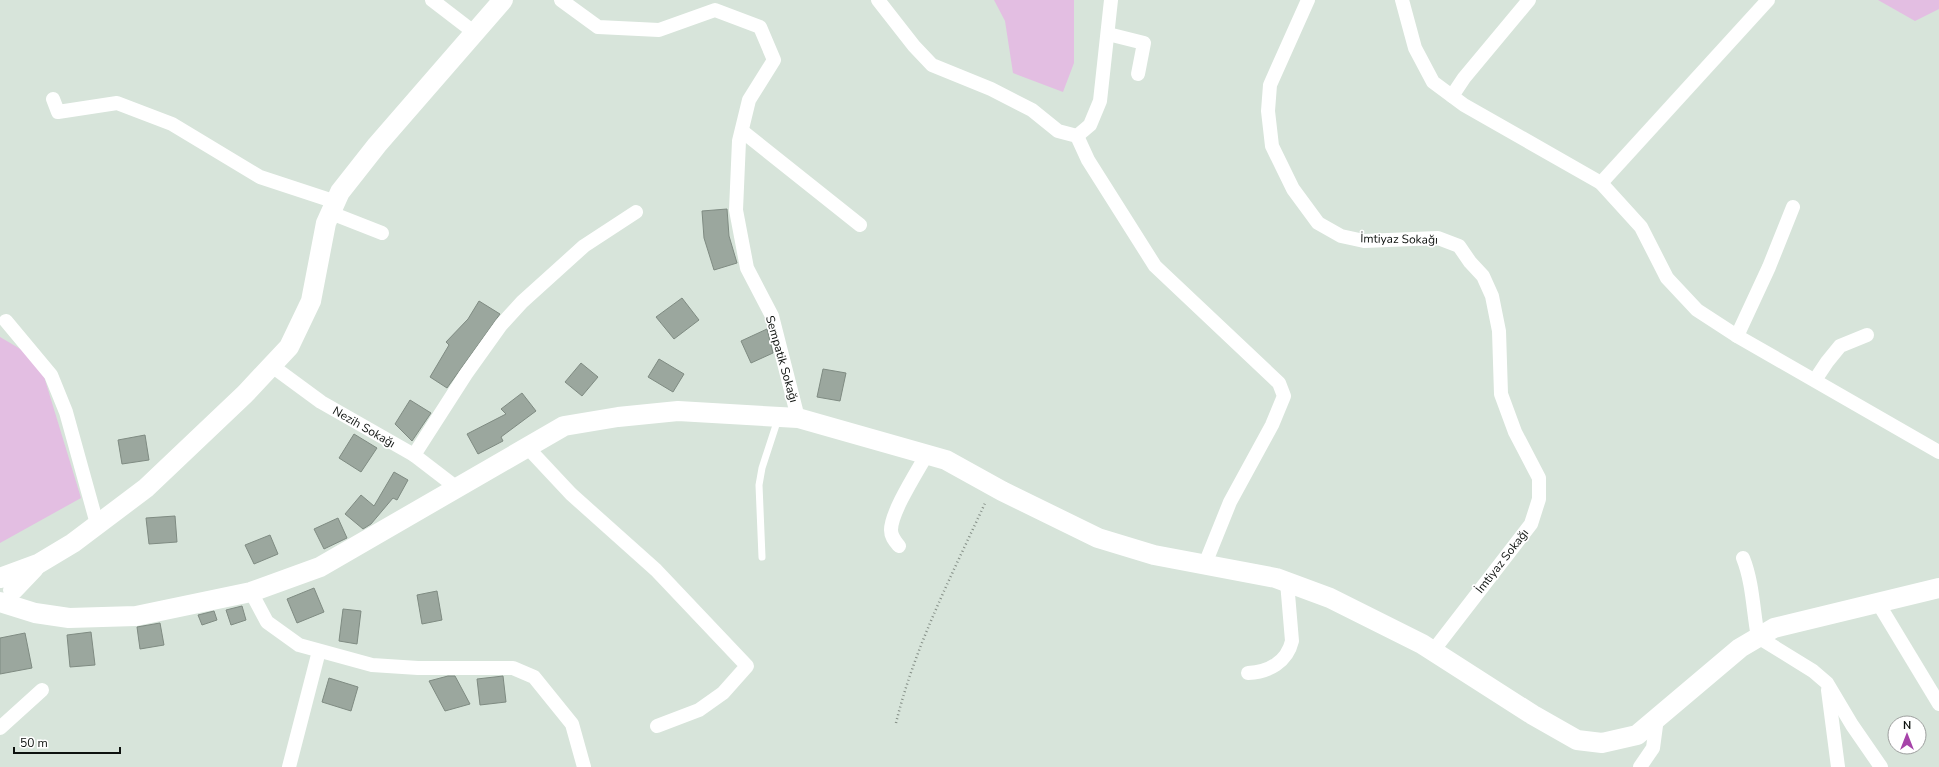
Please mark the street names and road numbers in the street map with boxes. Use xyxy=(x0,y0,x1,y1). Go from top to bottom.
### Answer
street label: İmtiyaz Sokağı xyxy=(1360,230,1438,248)
street label: Sempatik Sokağı xyxy=(762,314,802,404)
street label: Nezih Sokağı xyxy=(330,403,398,451)
street label: İmtiyaz Sokağı xyxy=(1472,526,1532,596)

